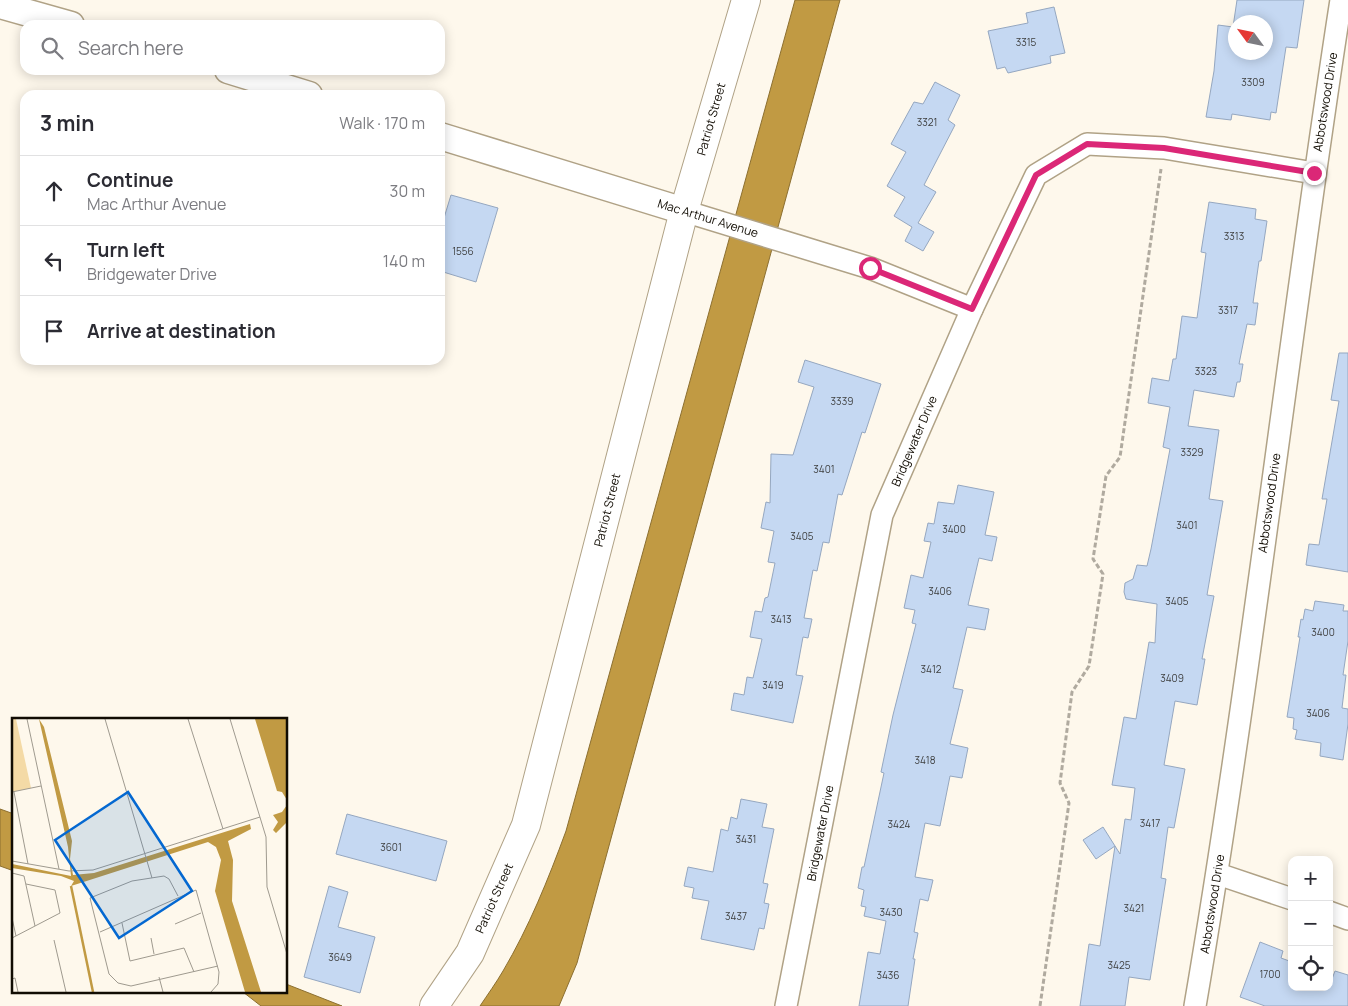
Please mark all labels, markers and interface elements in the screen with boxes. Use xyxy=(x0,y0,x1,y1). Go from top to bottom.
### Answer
north arrow xyxy=(1228,15,1273,60)
search box xyxy=(20,20,445,75)
icon: search xyxy=(38,34,66,62)
text: Search here xyxy=(78,35,184,61)
house number: 3315 xyxy=(1016,35,1037,49)
street label: Abbotswood Drive xyxy=(1309,51,1341,153)
house number: 3309 xyxy=(1241,75,1265,89)
street label: Patriot Street xyxy=(692,80,730,157)
text: 3 min xyxy=(40,109,94,137)
text: Walk · 170 m xyxy=(339,112,425,134)
house number: 3321 xyxy=(917,115,937,129)
route end xyxy=(1303,162,1326,185)
text: Continue xyxy=(87,167,173,193)
icon: ahead xyxy=(40,177,68,205)
text: 30 m xyxy=(390,180,425,202)
text: Mac Arthur Avenue xyxy=(87,193,226,215)
street label: Mac Arthur Avenue xyxy=(656,195,760,241)
house number: 3313 xyxy=(1224,229,1244,243)
text: Turn left xyxy=(87,237,165,263)
house number: 1556 xyxy=(452,244,474,258)
icon: left xyxy=(40,247,68,275)
text: 140 m xyxy=(383,250,425,272)
route start xyxy=(859,257,882,280)
text: Bridgewater Drive xyxy=(87,263,217,285)
house number: 3317 xyxy=(1218,303,1238,317)
icon: arrive xyxy=(40,317,68,345)
text: Arrive at destination xyxy=(87,318,276,344)
house number: 3323 xyxy=(1195,364,1217,378)
street label: Bridgewater Drive xyxy=(887,393,941,489)
house number: 3339 xyxy=(831,394,853,408)
house number: 3329 xyxy=(1181,445,1203,459)
street label: Abbotswood Drive xyxy=(1254,452,1284,554)
house number: 3401 xyxy=(813,462,835,476)
street label: Patriot Street xyxy=(590,471,624,549)
house number: 3401 xyxy=(1176,518,1198,532)
house number: 3400 xyxy=(942,522,966,536)
house number: 3405 xyxy=(790,529,814,543)
house number: 3406 xyxy=(928,584,952,598)
house number: 3405 xyxy=(1165,594,1189,608)
house number: 3413 xyxy=(771,612,791,626)
house number: 3400 xyxy=(1311,625,1335,639)
house number: 3412 xyxy=(920,662,942,676)
house number: 3409 xyxy=(1160,671,1184,685)
house number: 3419 xyxy=(762,678,784,692)
house number: 3406 xyxy=(1306,706,1330,720)
inset map xyxy=(12,718,288,994)
house number: 3418 xyxy=(914,753,936,767)
street label: Bridgewater Drive xyxy=(802,784,838,882)
house number: 3417 xyxy=(1140,816,1160,830)
house number: 3424 xyxy=(888,817,911,831)
house number: 3431 xyxy=(736,832,756,846)
house number: 3601 xyxy=(380,840,402,854)
street label: Abbotswood Drive xyxy=(1196,853,1228,955)
map controls xyxy=(1288,856,1333,991)
button: + xyxy=(1288,856,1333,901)
street label: Patriot Street xyxy=(471,860,517,936)
house number: 3421 xyxy=(1123,901,1145,915)
button: − xyxy=(1288,901,1333,946)
house number: 3430 xyxy=(879,905,903,919)
house number: 3437 xyxy=(725,909,747,923)
button: locate xyxy=(1288,946,1333,991)
house number: 3649 xyxy=(328,950,352,964)
house number: 3425 xyxy=(1108,958,1131,972)
house number: 1700 xyxy=(1259,967,1281,981)
house number: 3436 xyxy=(876,968,900,982)

